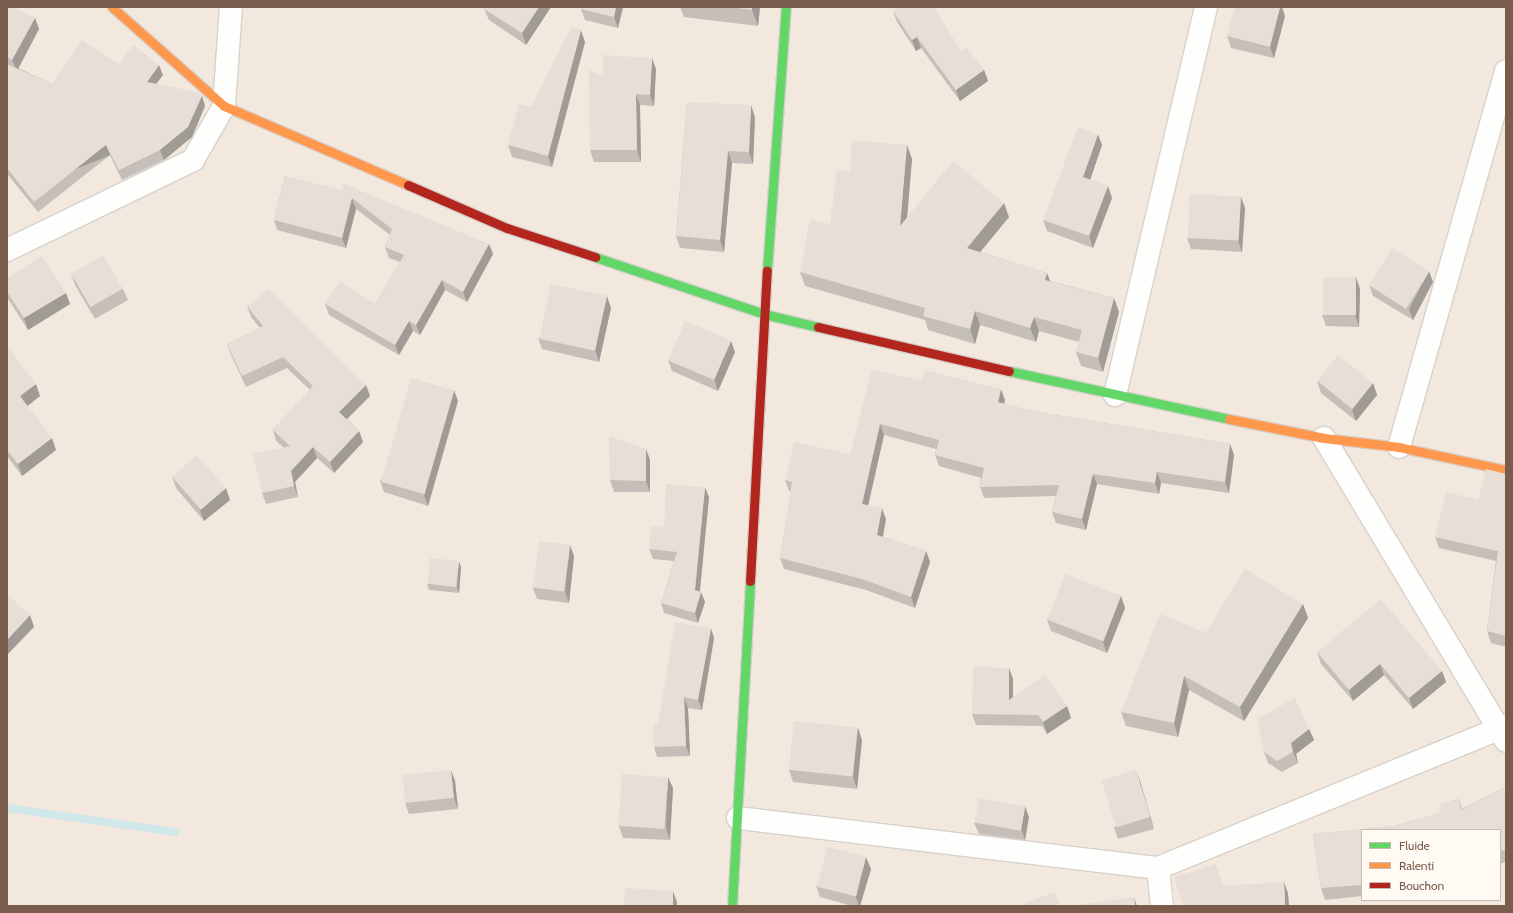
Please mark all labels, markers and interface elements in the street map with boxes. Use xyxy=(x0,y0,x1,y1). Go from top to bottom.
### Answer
legend xyxy=(1361,829,1501,901)
text: Fluide xyxy=(1399,838,1430,853)
text: Ralenti xyxy=(1399,858,1434,873)
text: Bouchon xyxy=(1399,878,1444,893)

